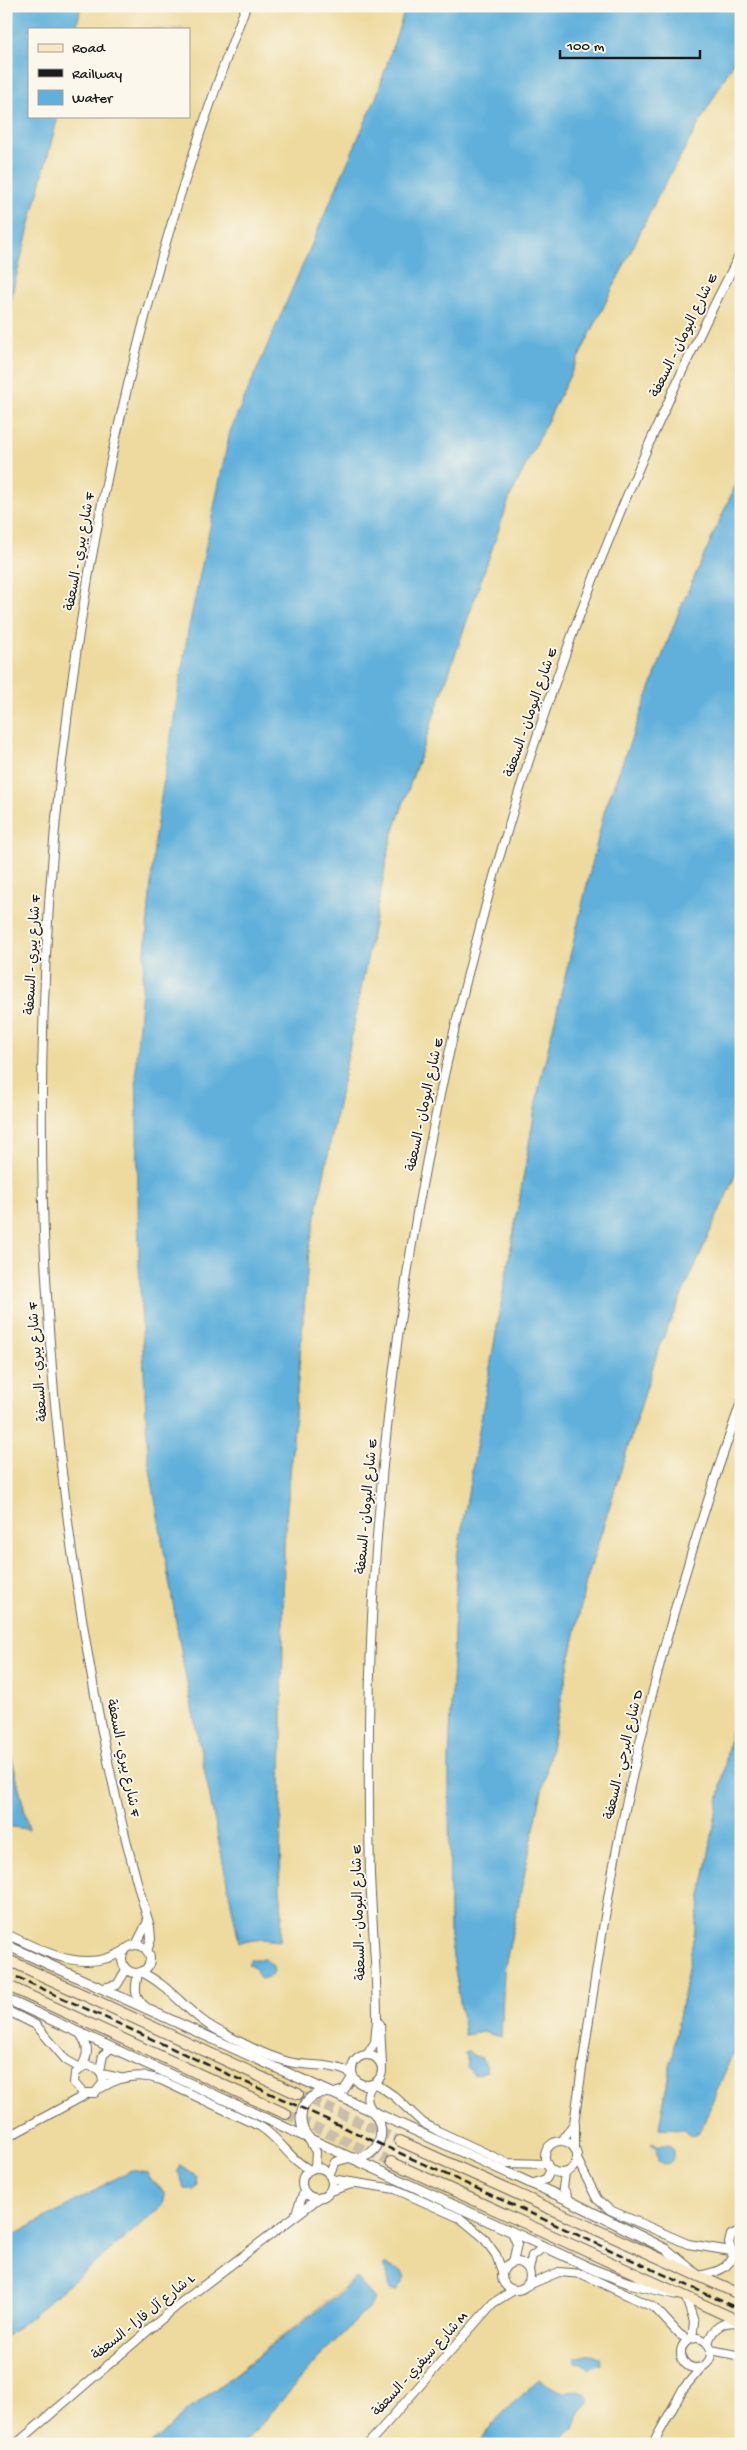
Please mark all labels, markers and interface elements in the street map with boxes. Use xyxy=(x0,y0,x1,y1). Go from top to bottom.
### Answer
legend xyxy=(28,28,190,118)
scale bar xyxy=(560,28,700,60)
text: 100 m xyxy=(566,38,605,56)
text: Road xyxy=(72,40,106,58)
text: Railway xyxy=(72,66,123,84)
text: Water xyxy=(72,90,114,108)
street label: شارع البومان - السعفة E xyxy=(648,270,723,401)
street label: شارع يبري - السعفة F xyxy=(62,491,100,612)
street label: شارع البومان - السعفة E xyxy=(502,645,562,780)
street label: شارع يبري - السعفة F xyxy=(22,894,46,1015)
street label: شارع البومان - السعفة E xyxy=(404,1036,449,1173)
street label: شارع يبري - السعفة F xyxy=(25,1301,53,1422)
street label: شارع البومان - السعفة E xyxy=(354,1438,382,1575)
street label: شارع البرحي - السعفة D xyxy=(602,1688,650,1822)
street label: شارع يبري - السعفة F xyxy=(101,1698,143,1819)
street label: شارع البومان - السعفة E xyxy=(349,1844,371,1981)
street label: شارع آل فارا - السعفة L xyxy=(88,2270,200,2365)
street label: شارع سيفري - السعفة M xyxy=(369,2309,473,2421)

